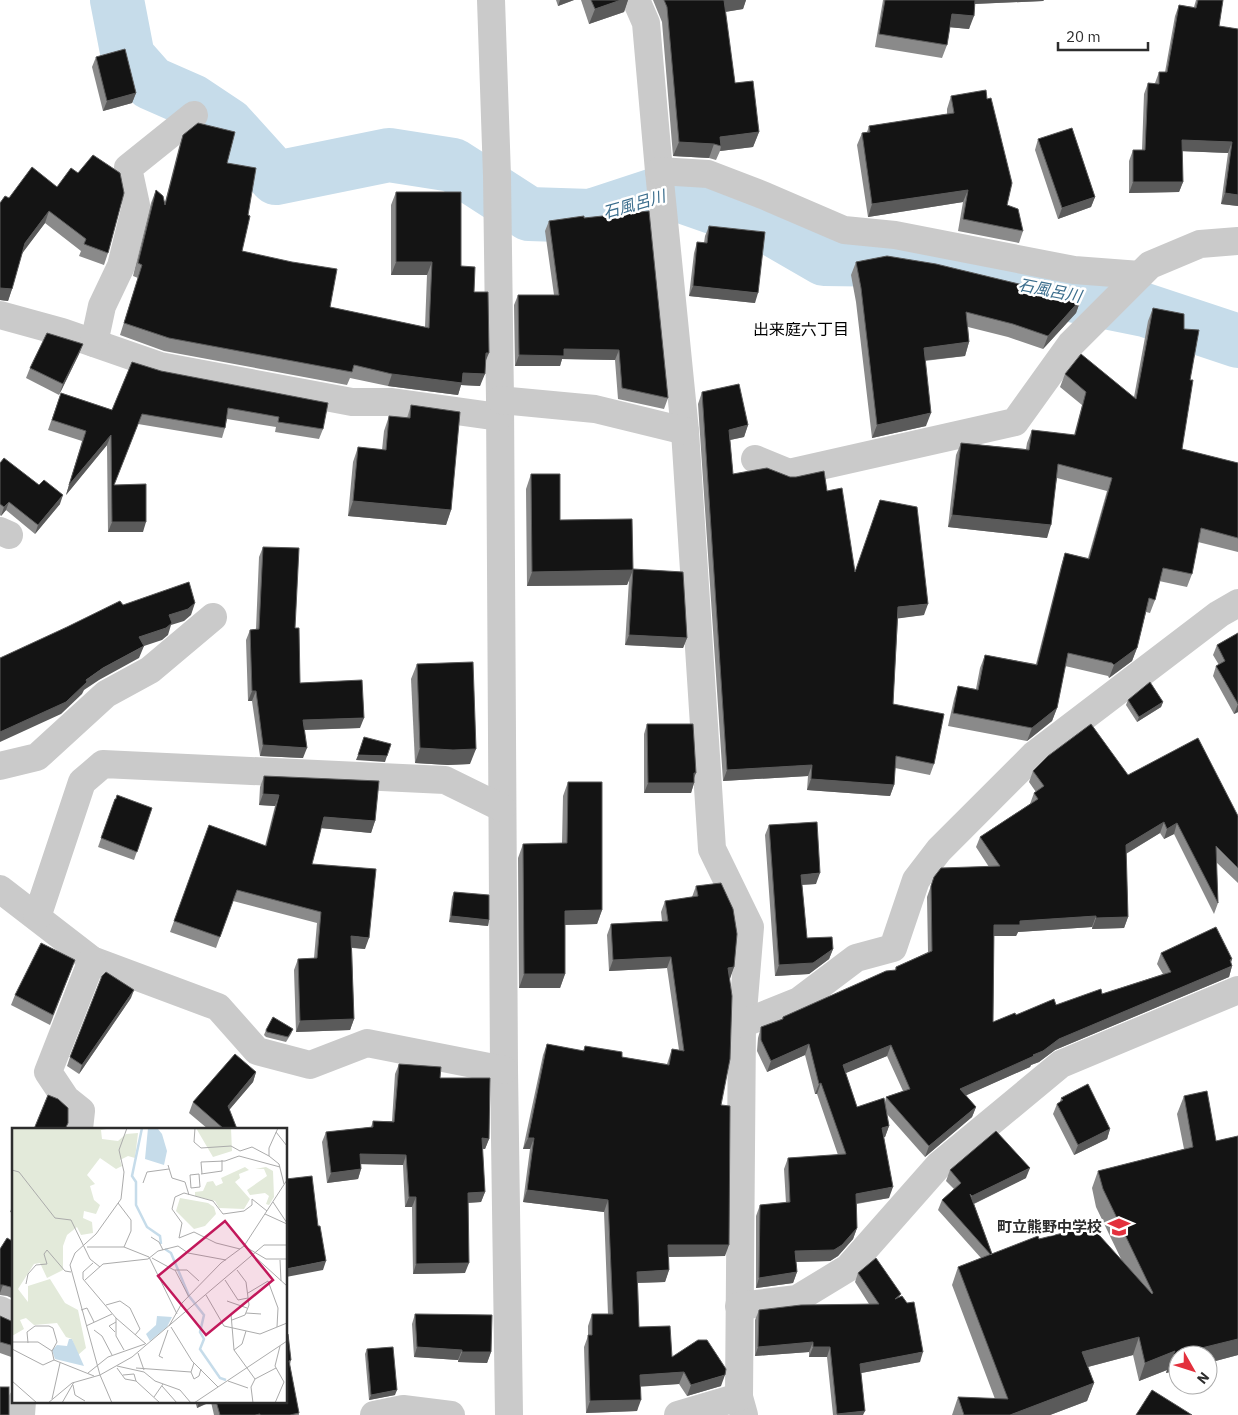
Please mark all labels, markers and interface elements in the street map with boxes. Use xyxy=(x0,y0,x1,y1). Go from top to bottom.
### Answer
scale bar xyxy=(1058,20,1148,52)
text: 20 m xyxy=(1066,27,1101,46)
water label: 石風呂川 xyxy=(600,185,669,222)
water label: 石風呂川 xyxy=(1017,274,1085,306)
district label: 出来庭六丁目 xyxy=(753,319,849,339)
inset map xyxy=(12,1128,288,1402)
school or university icon: 町立熊野中学校 xyxy=(1106,1214,1132,1240)
place label: 町立熊野中学校 xyxy=(997,1217,1102,1236)
north arrow xyxy=(1168,1345,1218,1395)
text: N xyxy=(1193,1369,1213,1388)

